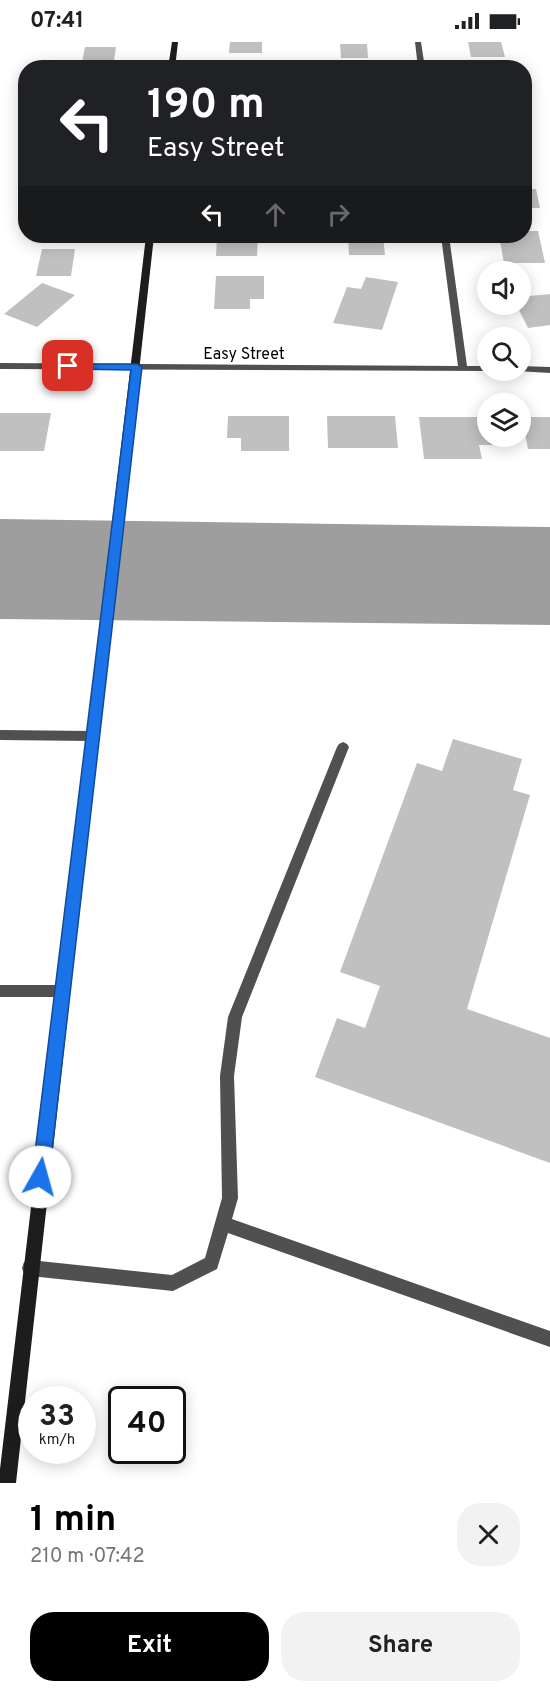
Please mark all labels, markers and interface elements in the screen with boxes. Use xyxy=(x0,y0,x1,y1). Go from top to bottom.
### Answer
text: 07:41 xyxy=(30,8,84,35)
text: 190 m xyxy=(147,80,265,133)
icon: left xyxy=(48,84,126,162)
text: Easy Street xyxy=(147,132,284,166)
icon: left xyxy=(196,198,229,231)
icon: ahead xyxy=(259,198,292,231)
icon: right xyxy=(322,198,355,231)
map controls xyxy=(477,261,531,447)
button: sound xyxy=(477,261,531,315)
button: search xyxy=(477,327,531,381)
pin xyxy=(42,340,93,391)
street label: Easy Street xyxy=(203,345,285,365)
icon: arrive xyxy=(51,349,84,382)
button: layers xyxy=(477,393,531,447)
position arrow xyxy=(8,1145,72,1209)
speed limit sign: 40 xyxy=(108,1386,186,1464)
text: 33 xyxy=(39,1399,75,1436)
text: km/h xyxy=(39,1431,75,1450)
text: 1 min xyxy=(30,1498,116,1544)
button: close xyxy=(457,1503,520,1566)
text: 210 m · 07:42 xyxy=(30,1544,145,1570)
button: Exit xyxy=(30,1612,269,1681)
button: Share xyxy=(281,1612,520,1681)

